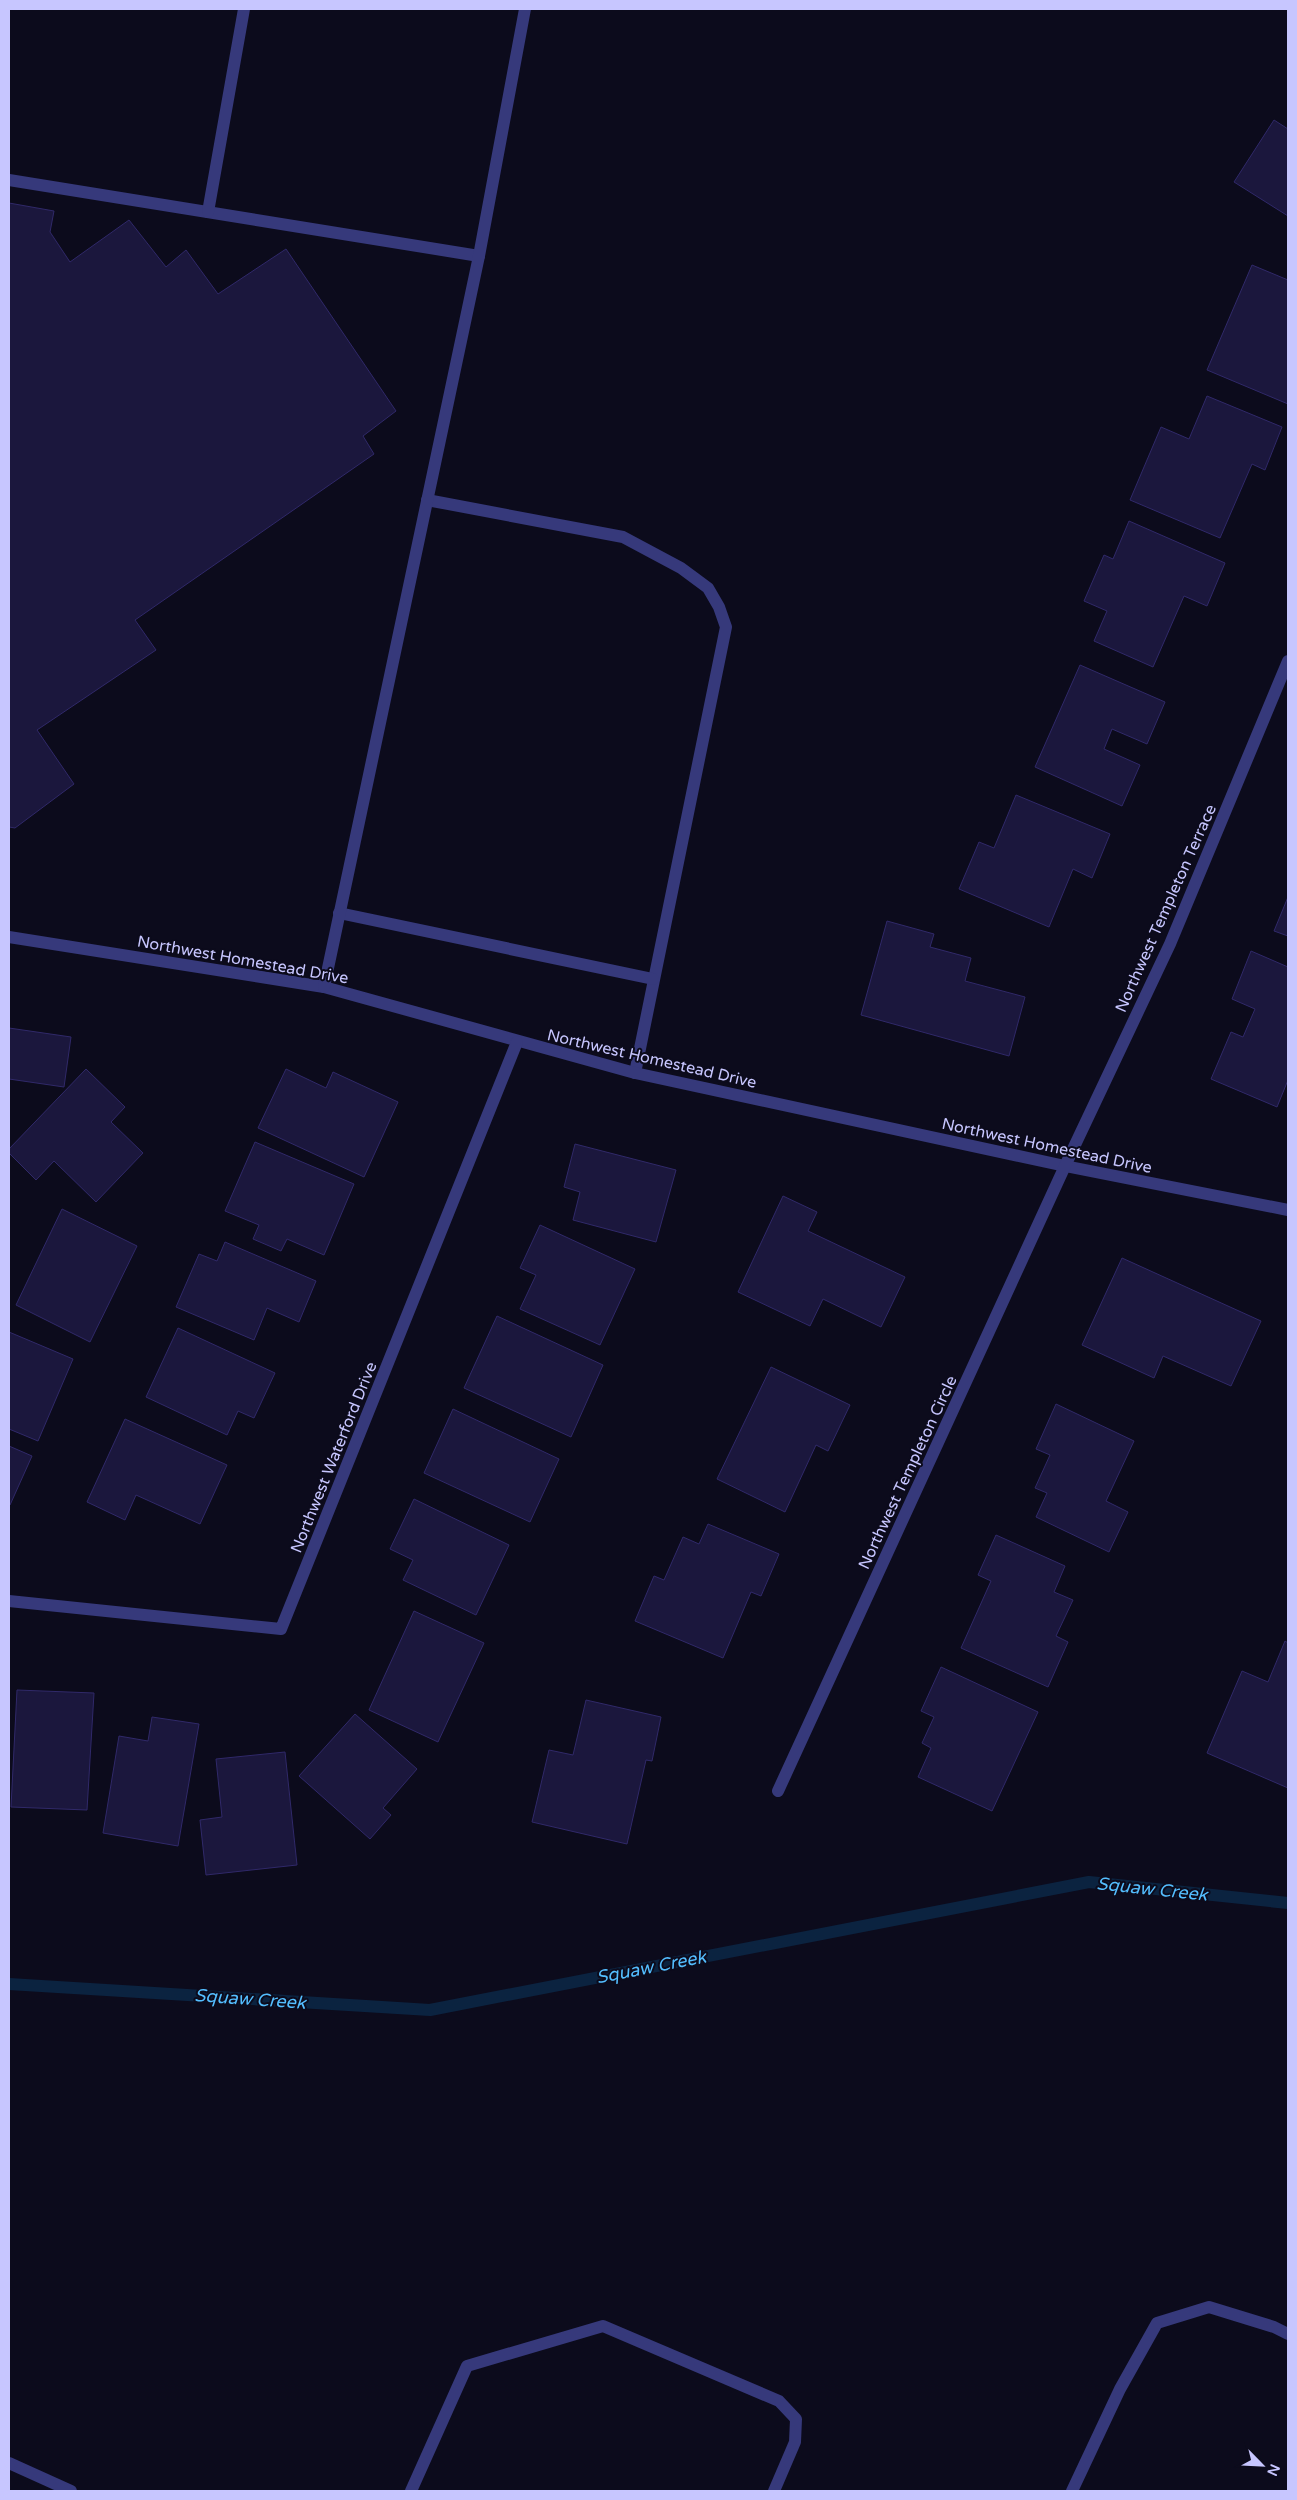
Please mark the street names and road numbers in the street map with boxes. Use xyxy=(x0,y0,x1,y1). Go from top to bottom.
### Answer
street label: Northwest Templeton Terrace xyxy=(1111,801,1221,1015)
street label: Northwest Homestead Drive xyxy=(136,932,350,988)
street label: Northwest Homestead Drive xyxy=(545,1025,758,1093)
street label: Northwest Homestead Drive xyxy=(940,1114,1154,1178)
street label: Northwest Waterford Drive xyxy=(286,1359,381,1556)
street label: Northwest Templeton Circle xyxy=(854,1372,962,1572)

